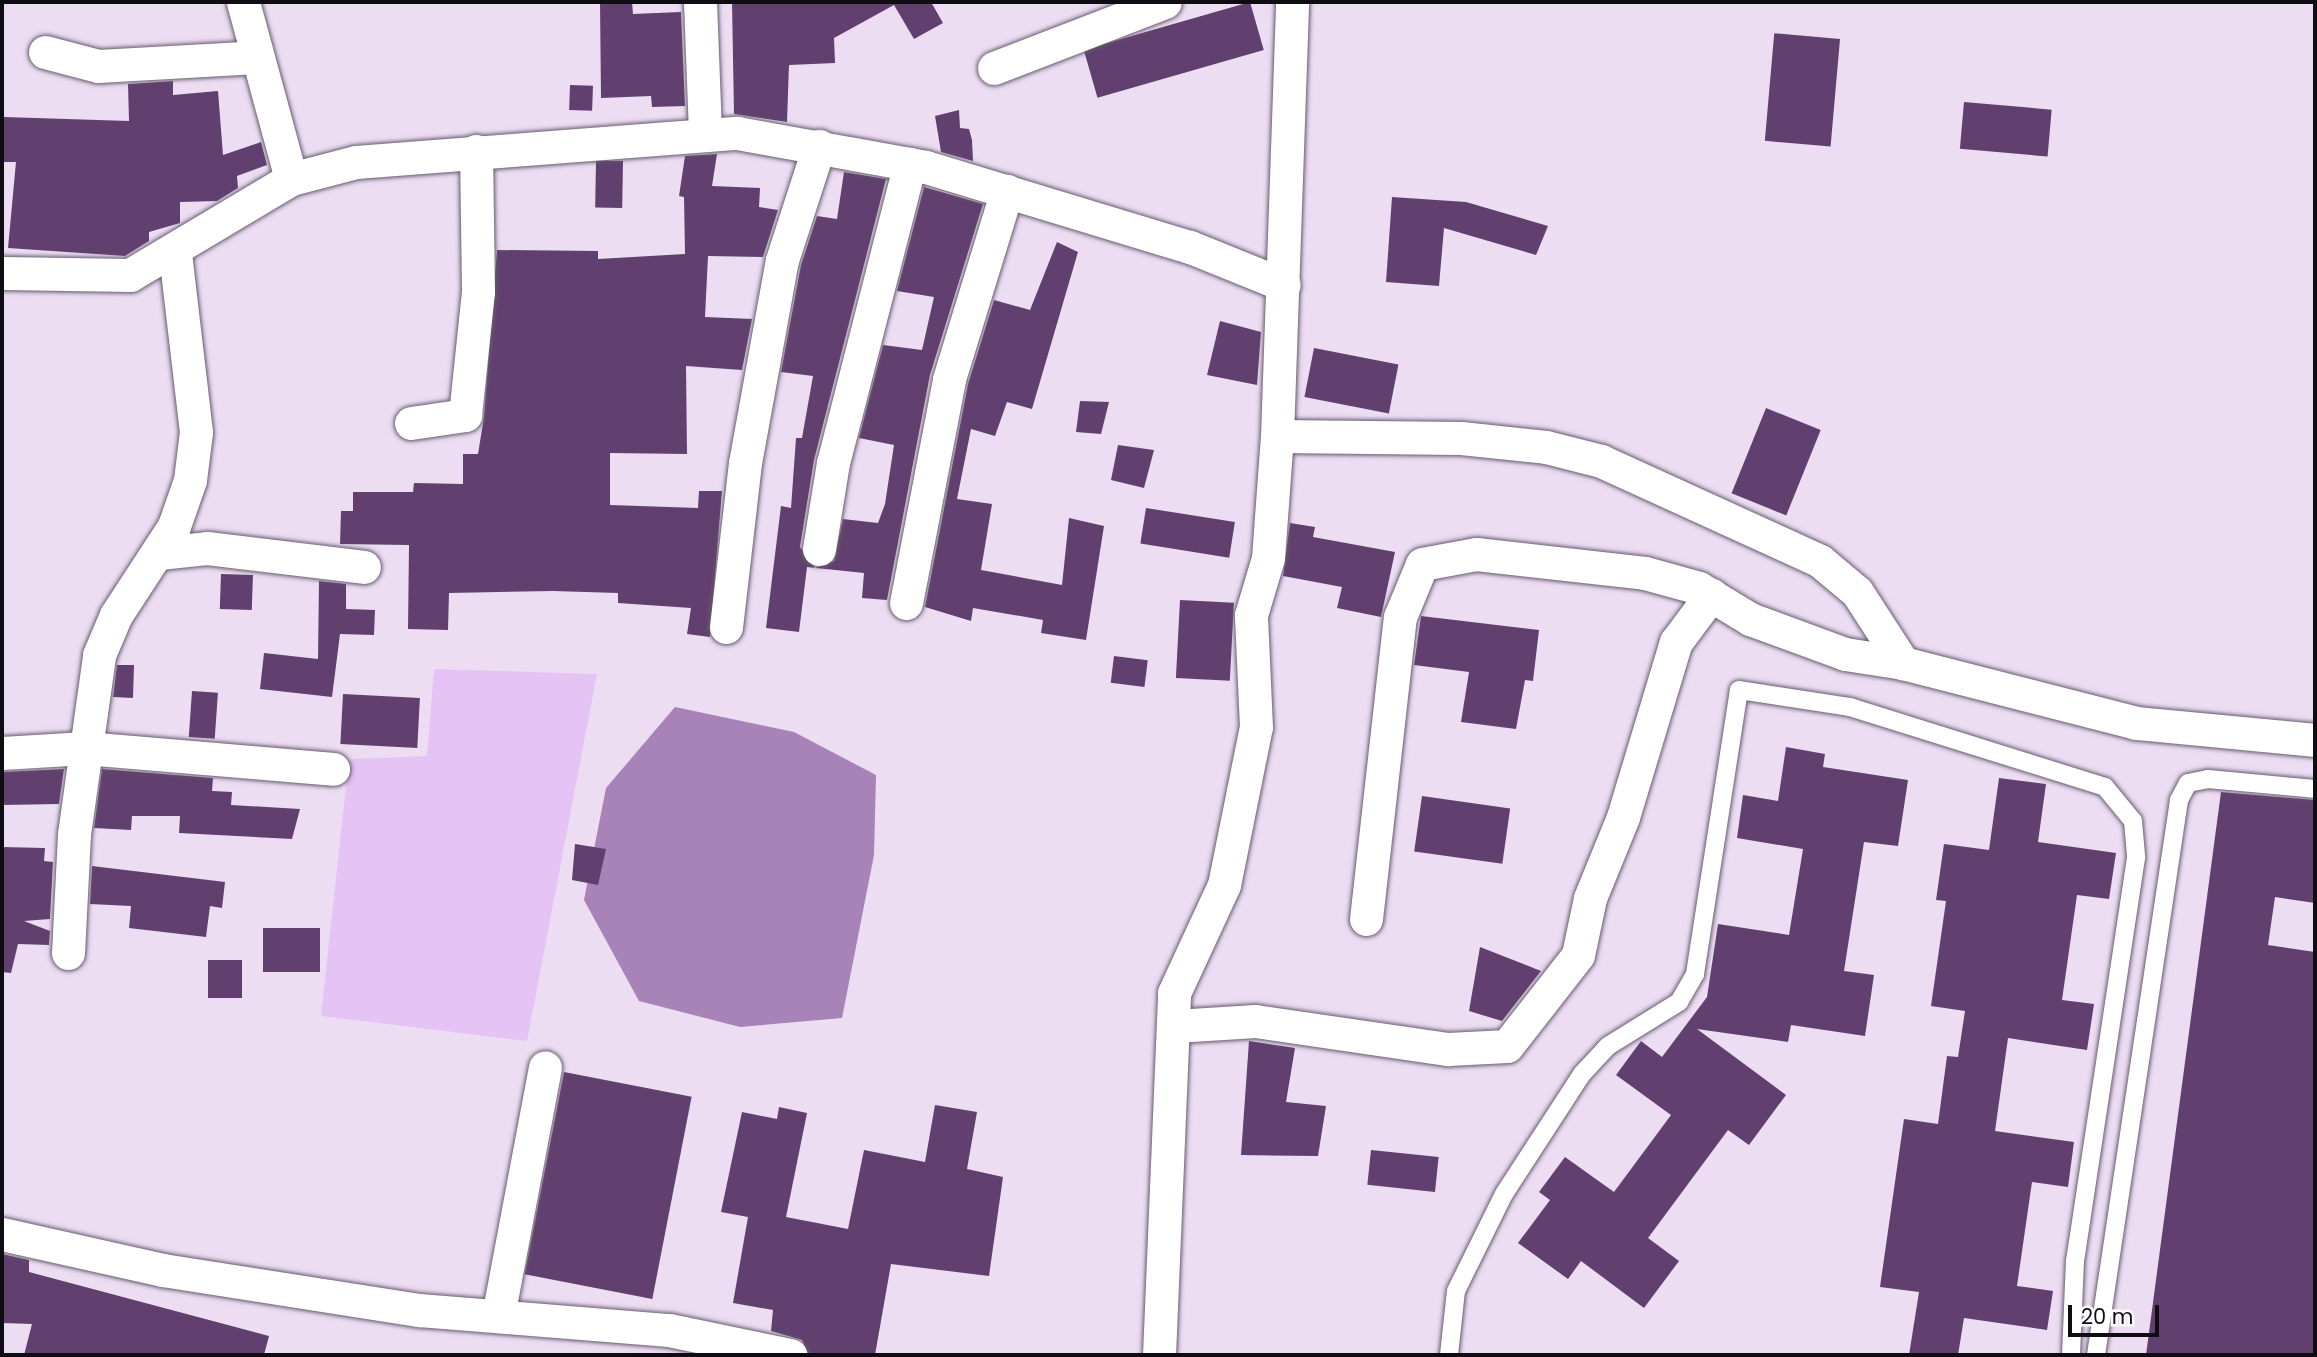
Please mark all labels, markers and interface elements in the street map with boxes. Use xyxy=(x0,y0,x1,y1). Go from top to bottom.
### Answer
scale bar xyxy=(2072,1290,2163,1334)
text: 20 m xyxy=(2081,1302,2134,1331)

